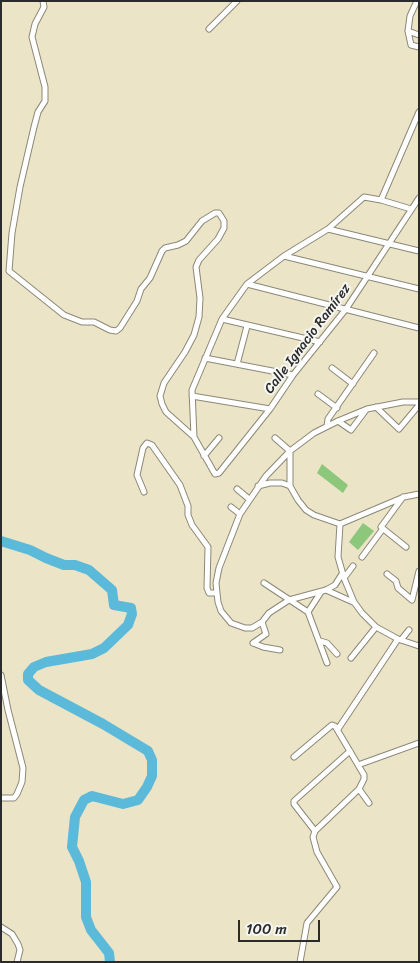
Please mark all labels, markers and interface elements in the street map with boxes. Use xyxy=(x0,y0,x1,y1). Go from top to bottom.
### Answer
street label: Calle Ignacio Ramírez xyxy=(261,281,355,397)
scale bar xyxy=(240,910,322,942)
text: 100 m xyxy=(246,916,287,942)

